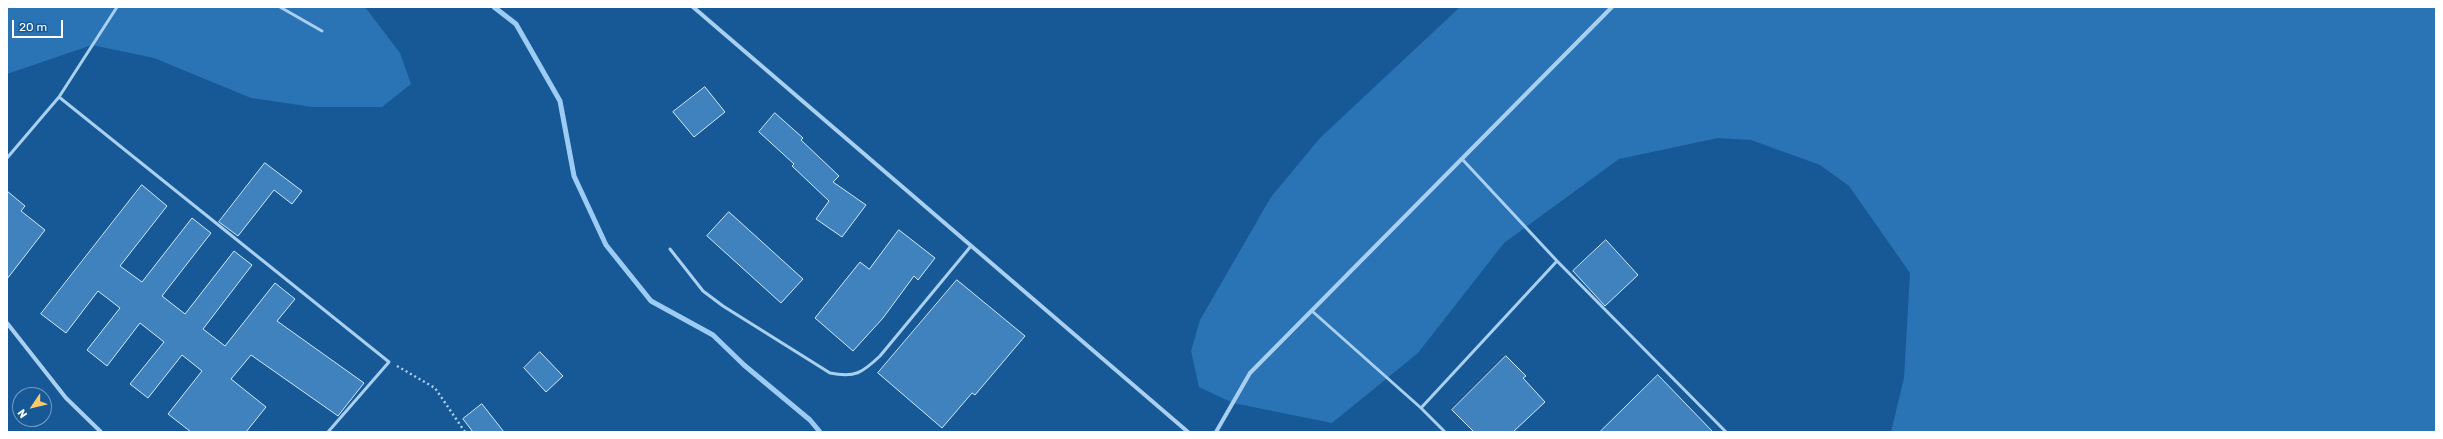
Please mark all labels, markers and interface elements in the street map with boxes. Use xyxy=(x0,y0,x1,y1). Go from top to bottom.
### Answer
scale bar xyxy=(14,12,65,38)
text: 20 m xyxy=(19,20,47,34)
north arrow xyxy=(12,387,52,427)
text: N xyxy=(15,407,30,421)

